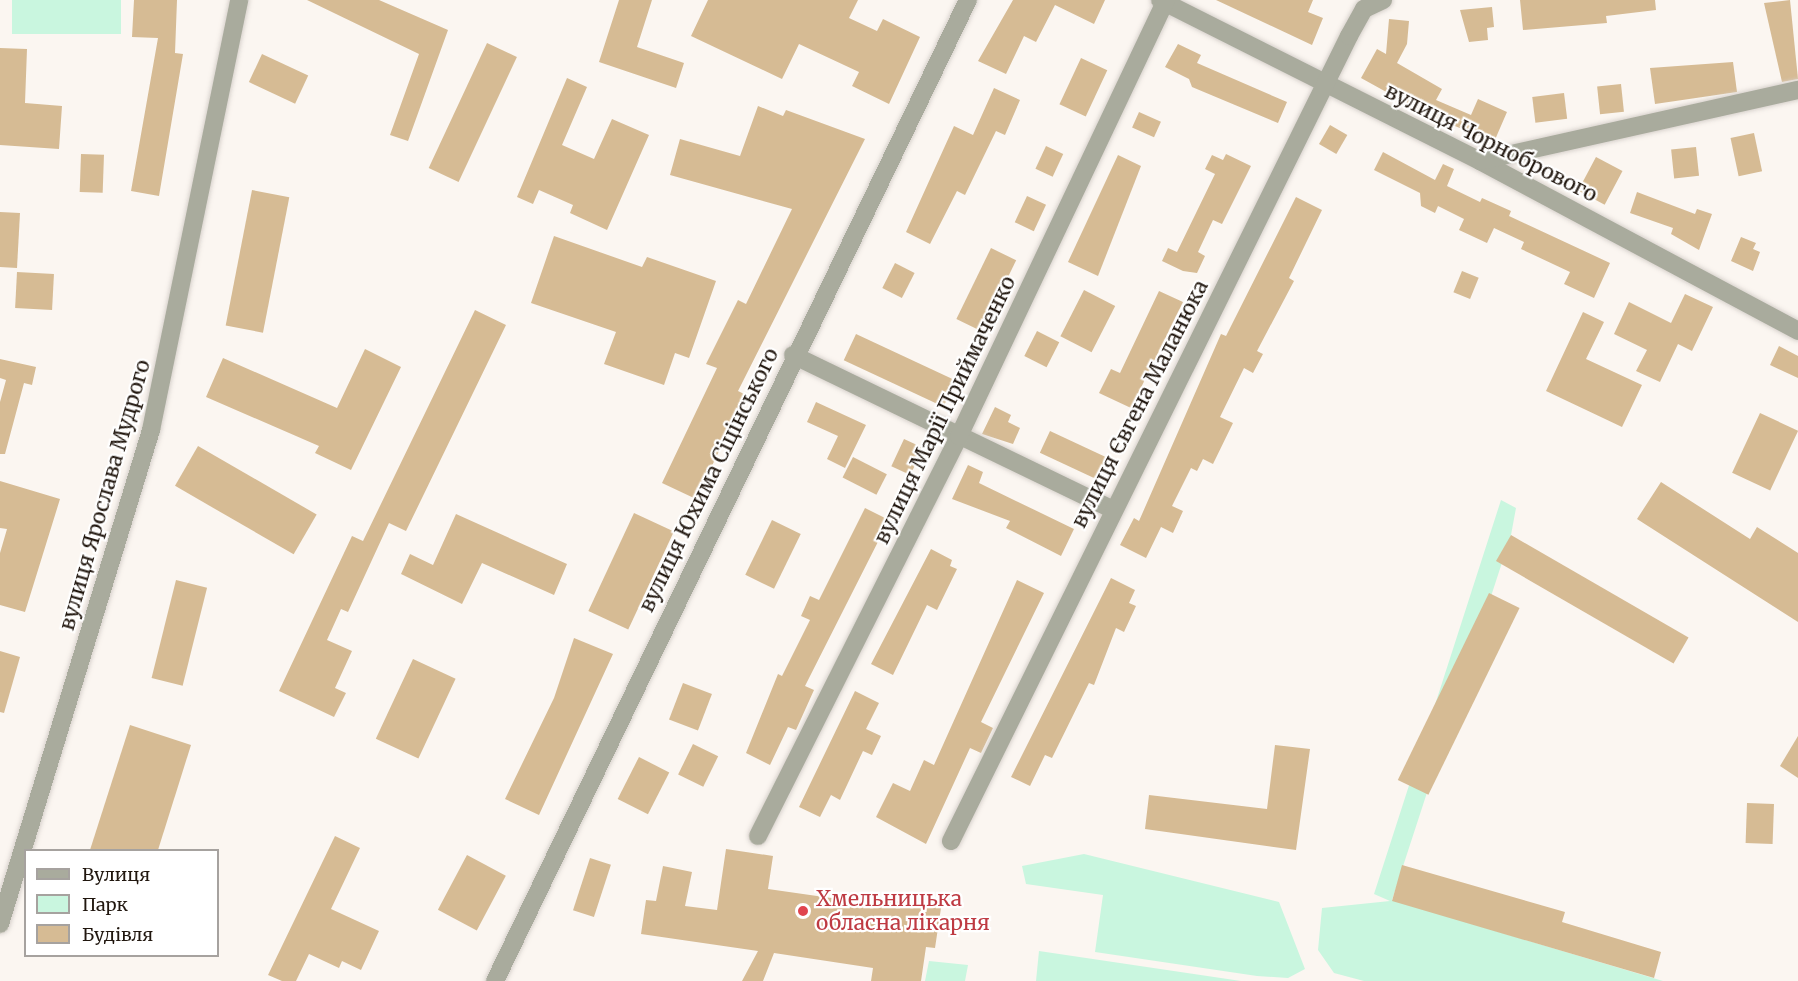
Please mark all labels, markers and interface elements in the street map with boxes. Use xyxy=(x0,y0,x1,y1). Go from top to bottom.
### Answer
street label: вулиця Чорнобрового xyxy=(1381,78,1601,208)
street label: вулиця Марії Приймаченко xyxy=(869,272,1021,548)
street label: вулиця Євгена Маланюка xyxy=(1066,276,1214,532)
street label: вулиця Юхима Сіцінського xyxy=(634,344,784,616)
street label: вулиця Ярослава Мудрого xyxy=(54,357,156,633)
legend xyxy=(24,849,219,957)
text: Вулиця xyxy=(82,863,150,886)
place label: Хмельницька обласна лікарня xyxy=(816,886,990,936)
text: Парк xyxy=(82,893,128,916)
marker: Хмельницька обласна лікарня xyxy=(794,902,812,920)
text: Будівля xyxy=(82,923,153,946)

